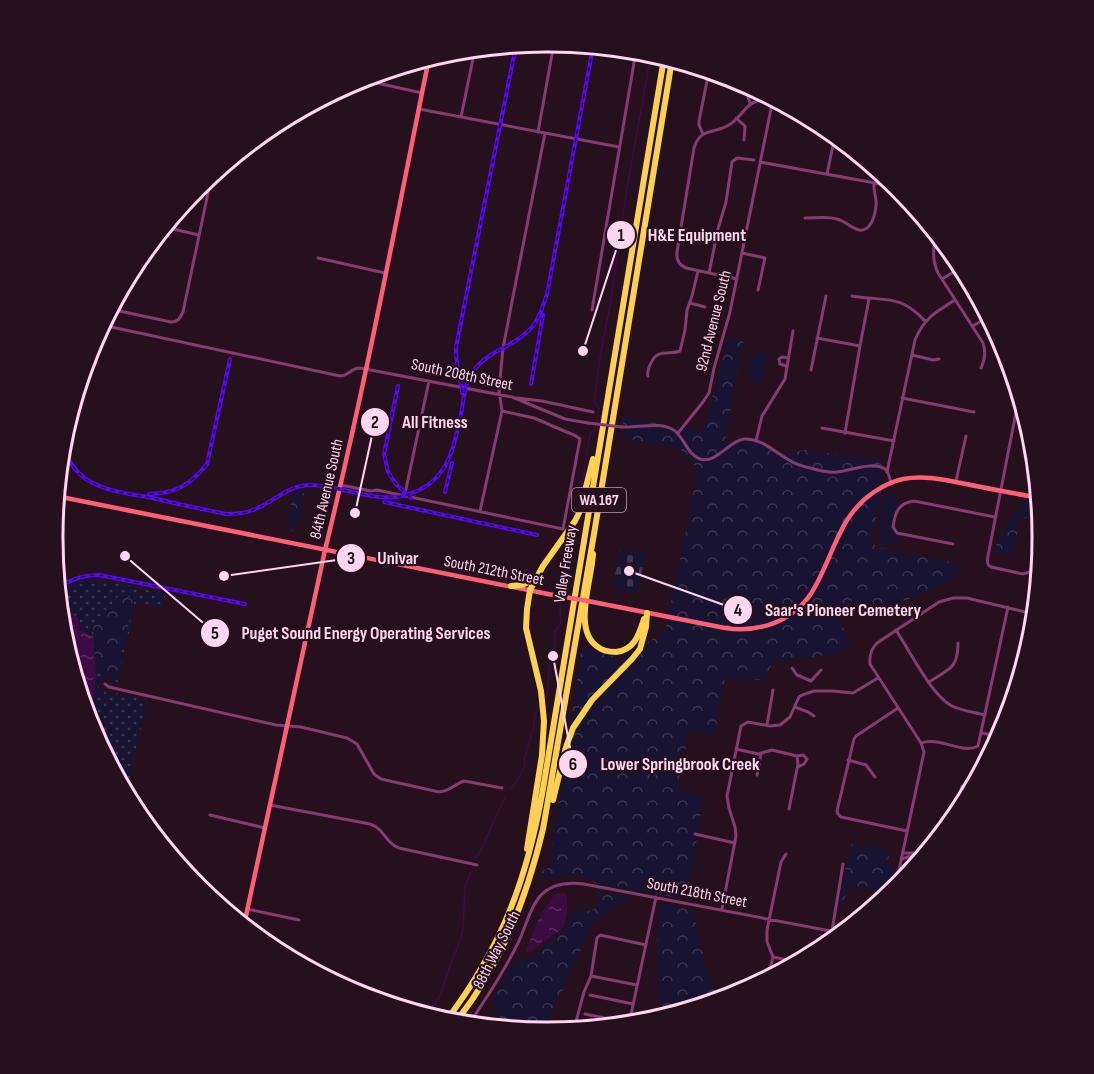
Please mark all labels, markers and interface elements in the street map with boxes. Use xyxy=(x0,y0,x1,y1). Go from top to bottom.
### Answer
callout: H&E Equipment xyxy=(606,217,758,253)
text: 1 xyxy=(617,225,625,246)
text: H&E Equipment xyxy=(648,225,746,246)
street label: 92nd Avenue South xyxy=(692,269,736,373)
street label: South 208th Street xyxy=(410,355,515,395)
callout: All Fitness xyxy=(360,404,479,440)
text: 2 xyxy=(371,412,379,433)
text: All Fitness xyxy=(401,412,468,433)
street label: 84th Avenue South xyxy=(306,437,348,541)
road number: WA 167 xyxy=(572,488,626,512)
street label: Valley Freeway xyxy=(551,524,581,604)
callout: Univar xyxy=(336,540,431,576)
text: 3 xyxy=(347,548,355,569)
text: Univar xyxy=(377,548,419,569)
street label: South 212th Street xyxy=(442,552,546,590)
callout: Saar's Pioneer Cemetery xyxy=(723,592,934,628)
text: 4 xyxy=(734,600,743,621)
text: Saar's Pioneer Cemetery xyxy=(765,600,922,621)
callout: Puget Sound Energy Operating Services xyxy=(200,615,503,651)
text: 5 xyxy=(211,623,219,644)
text: Puget Sound Energy Operating Services xyxy=(241,623,491,644)
callout: Lower Springbrook Creek xyxy=(558,746,772,782)
text: 6 xyxy=(569,754,577,775)
text: Lower Springbrook Creek xyxy=(600,754,760,775)
street label: South 218th Street xyxy=(645,874,749,912)
street label: 88th Way South xyxy=(469,908,525,992)

